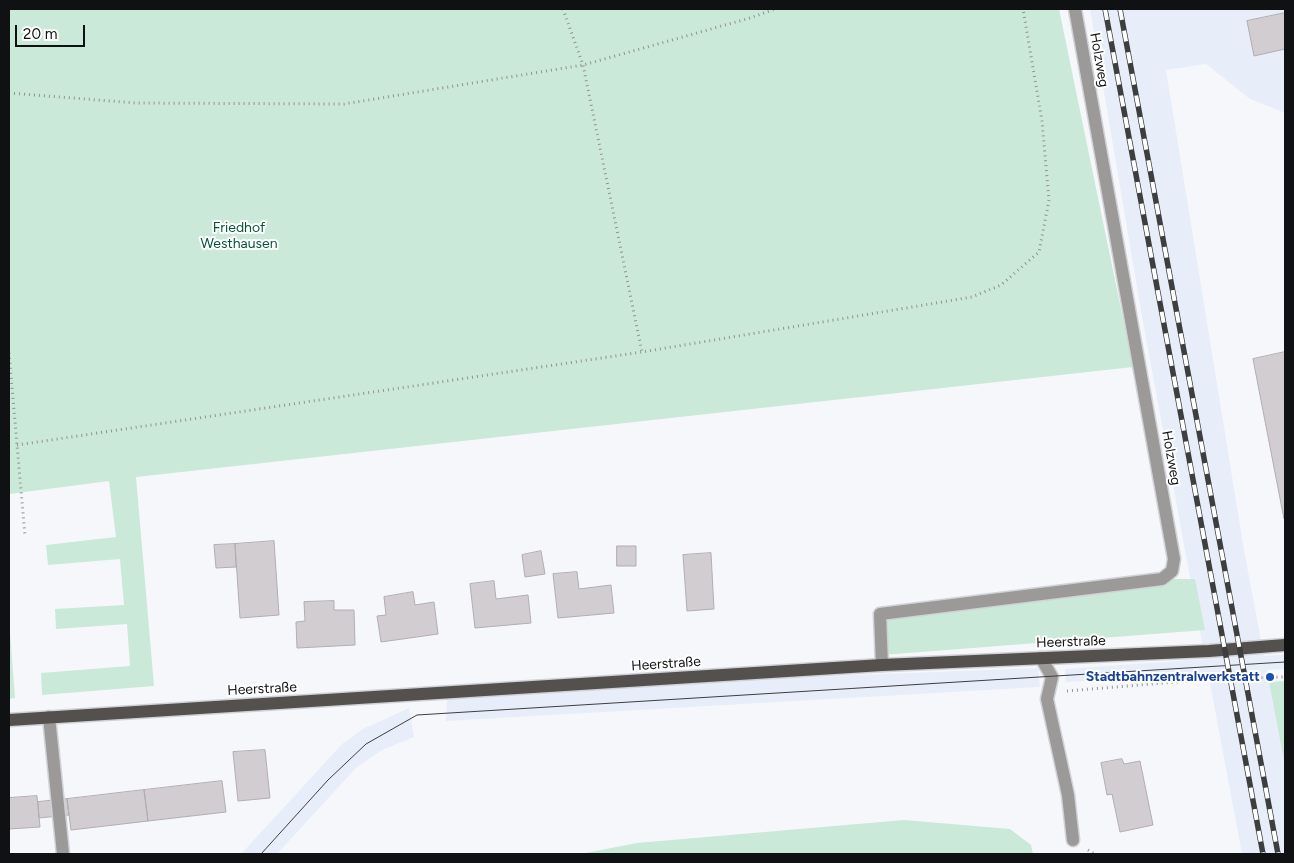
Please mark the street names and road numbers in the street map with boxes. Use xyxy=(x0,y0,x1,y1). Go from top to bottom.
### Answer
street label: Holzweg xyxy=(1086,31,1112,89)
street label: Holzweg xyxy=(1158,429,1184,487)
street label: Heerstraße xyxy=(1036,632,1106,652)
street label: Heerstraße xyxy=(631,653,701,675)
street label: Heerstraße xyxy=(227,679,297,699)

